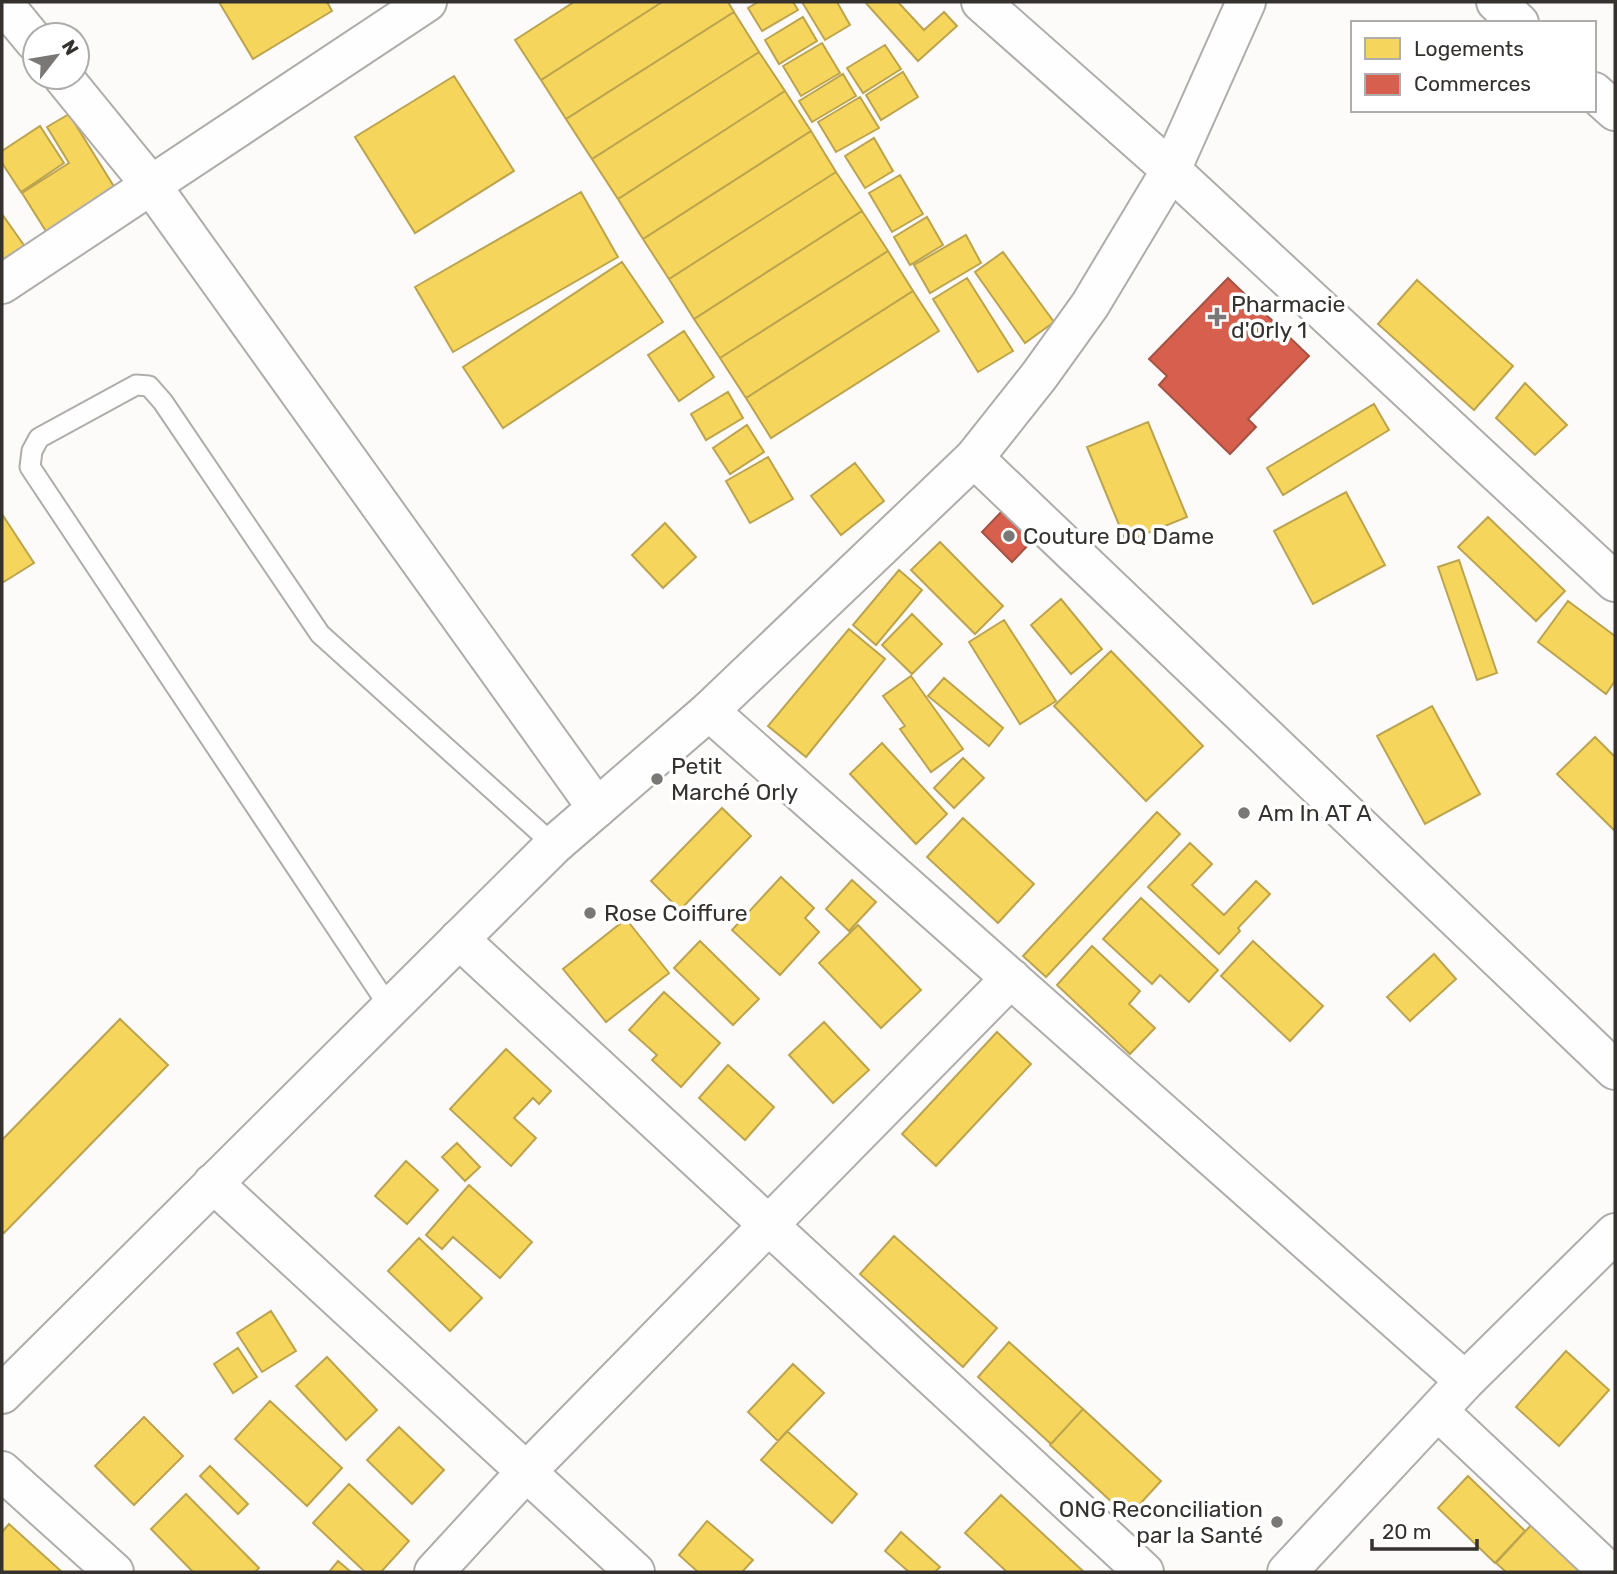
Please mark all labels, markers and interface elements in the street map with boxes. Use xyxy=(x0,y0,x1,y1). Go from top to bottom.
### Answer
north arrow xyxy=(21,21,91,91)
legend xyxy=(1351,21,1596,112)
text: N xyxy=(57,36,84,59)
text: Logements xyxy=(1414,36,1524,61)
text: Commerces xyxy=(1414,71,1531,96)
place label: Pharmacie d'Orly 1 xyxy=(1231,290,1346,344)
marker: Pharmacie d'Orly 1 xyxy=(1209,309,1225,325)
place label: Couture DQ Dame xyxy=(1023,522,1214,550)
marker: Couture DQ Dame xyxy=(1001,528,1017,544)
place label: Petit Marché Orly xyxy=(671,752,799,806)
marker: Petit Marché Orly xyxy=(649,771,665,787)
place label: Am In AT A xyxy=(1258,799,1372,827)
marker: Am In AT A xyxy=(1236,805,1252,821)
place label: Rose Coiffure xyxy=(604,899,748,927)
marker: Rose Coiffure xyxy=(582,905,598,921)
place label: ONG Reconciliation par la Santé xyxy=(1059,1495,1263,1549)
scale bar xyxy=(1372,1508,1477,1552)
marker: ONG Reconciliation par la Santé xyxy=(1269,1514,1285,1530)
text: 20 m xyxy=(1382,1519,1431,1544)

